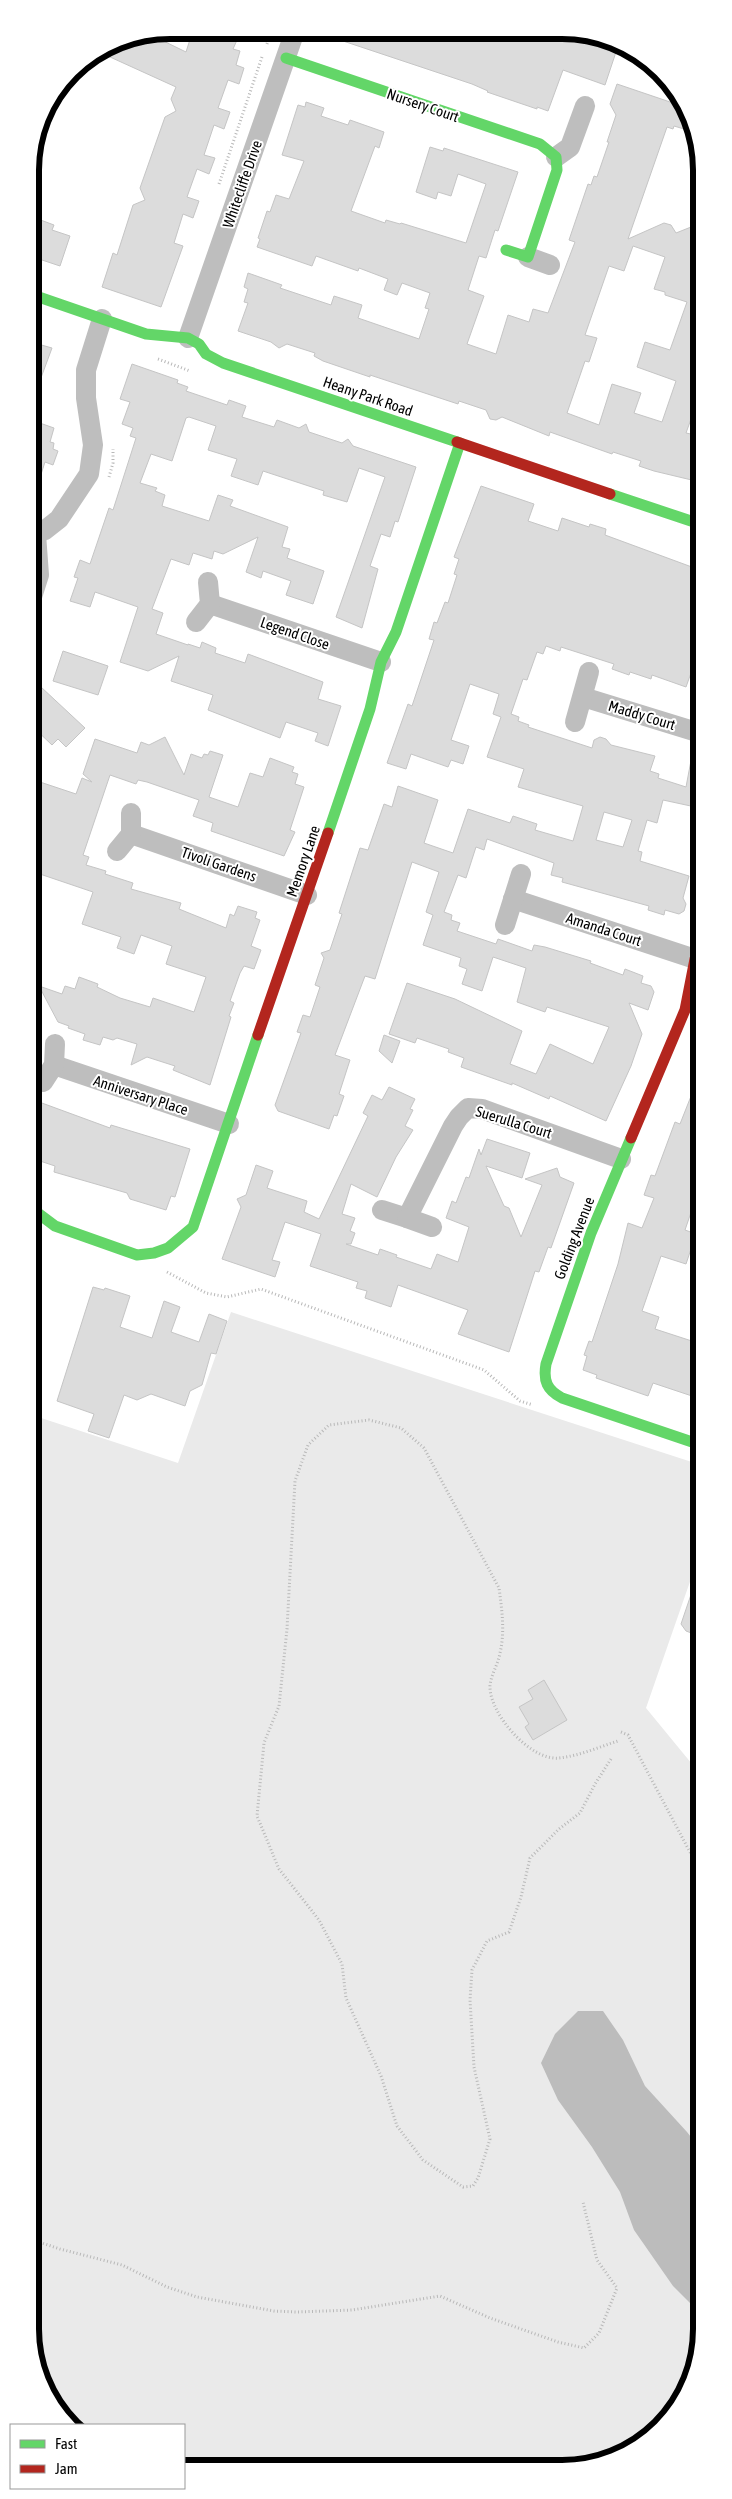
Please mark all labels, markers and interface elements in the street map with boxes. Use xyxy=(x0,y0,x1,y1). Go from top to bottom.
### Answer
street label: Nursery Court xyxy=(385,85,461,125)
street label: Whitecliffe Drive xyxy=(219,138,265,230)
street label: Heany Park Road xyxy=(321,373,415,419)
street label: Legend Close xyxy=(258,613,332,653)
street label: Maddy Court xyxy=(606,697,678,733)
street label: Memory Lane xyxy=(283,823,323,899)
street label: Tivoli Gardens xyxy=(179,843,259,885)
street label: Amanda Court xyxy=(564,909,644,949)
street label: Anniversary Place xyxy=(92,1072,191,1118)
street label: Suerulla Court xyxy=(474,1102,554,1142)
street label: Golding Avenue xyxy=(551,1194,598,1282)
legend xyxy=(10,2424,185,2489)
text: Fast xyxy=(55,2435,77,2452)
text: Jam xyxy=(55,2460,78,2477)

